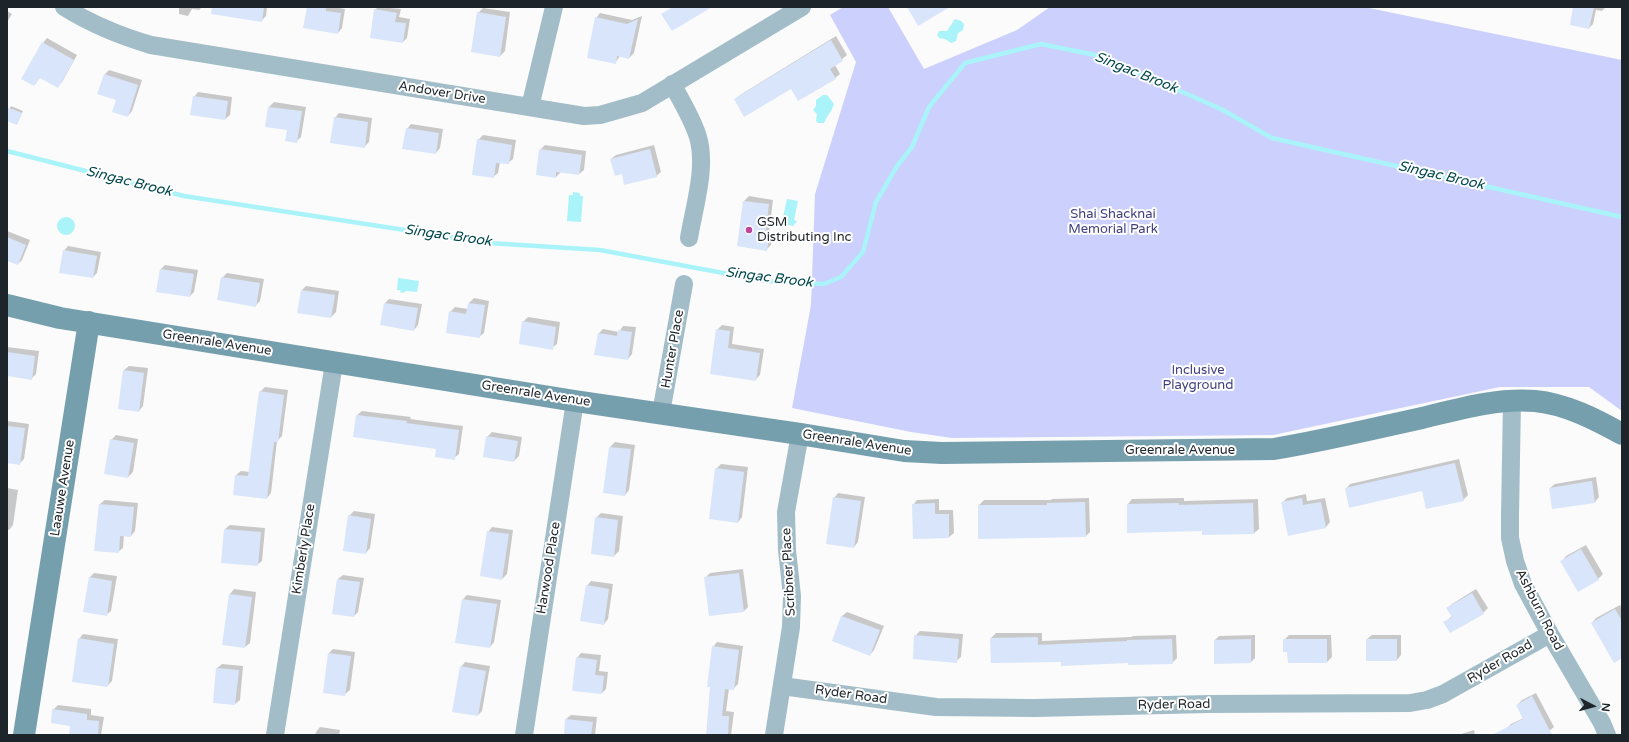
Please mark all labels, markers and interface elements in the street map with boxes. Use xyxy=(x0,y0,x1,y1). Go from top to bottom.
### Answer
water label: Singac Brook xyxy=(1092,49,1180,97)
street label: Andover Drive xyxy=(397,78,487,108)
water label: Singac Brook xyxy=(1396,158,1486,194)
water label: Singac Brook xyxy=(84,163,174,201)
park label: Shai Shacknai Memorial Park xyxy=(1068,207,1158,238)
place label: GSM Distributing Inc xyxy=(757,215,851,246)
water label: Singac Brook xyxy=(403,222,493,250)
marker: GSM Distributing Inc xyxy=(744,225,754,235)
water label: Singac Brook xyxy=(724,264,814,292)
street label: Hunter Place xyxy=(658,309,688,389)
street label: Greenrale Avenue xyxy=(161,327,273,359)
park label: Inclusive Playground xyxy=(1163,363,1233,394)
street label: Greenrale Avenue xyxy=(480,378,592,410)
street label: Greenrale Avenue xyxy=(801,427,913,459)
street label: Laauwe Avenue xyxy=(48,439,78,537)
street label: Greenrale Avenue xyxy=(1125,443,1235,459)
street label: Kimberly Place xyxy=(289,503,319,595)
street label: Harwood Place xyxy=(534,521,564,615)
street label: Scribner Place xyxy=(779,527,799,617)
street label: Ashburn Road xyxy=(1512,567,1566,653)
street label: Ryder Road xyxy=(1465,637,1535,687)
street label: Ryder Road xyxy=(814,682,888,708)
north arrow xyxy=(1573,686,1613,726)
street label: Ryder Road xyxy=(1138,697,1210,713)
text: N xyxy=(1599,702,1612,712)

